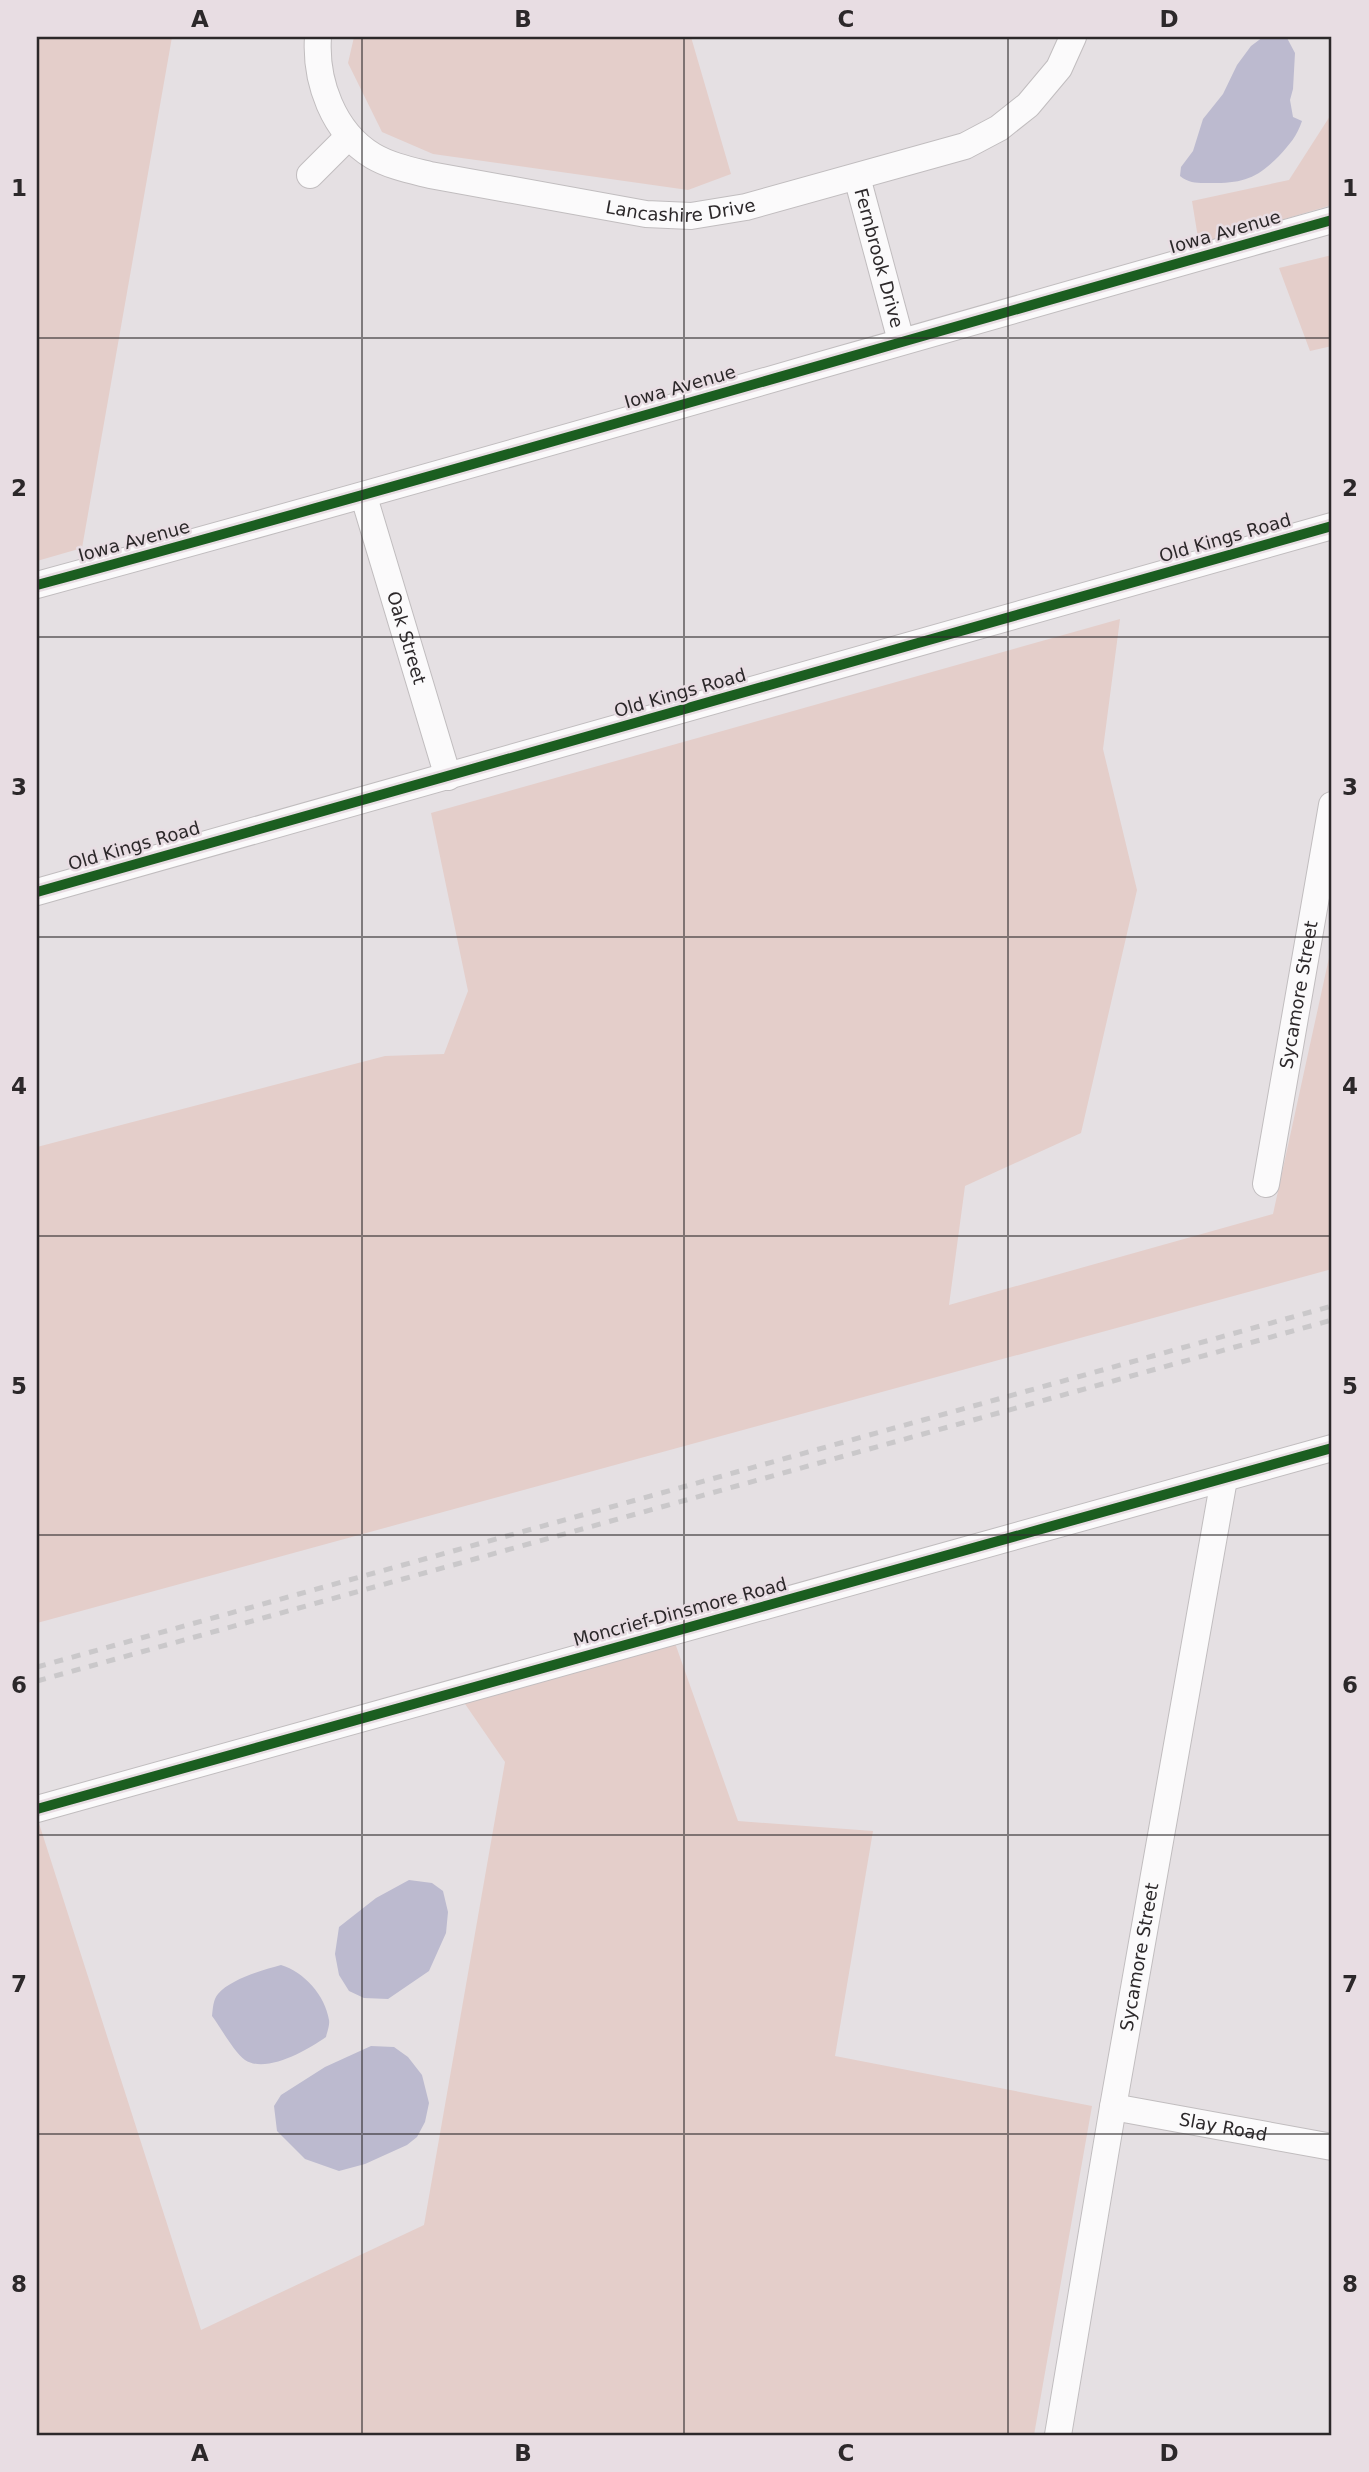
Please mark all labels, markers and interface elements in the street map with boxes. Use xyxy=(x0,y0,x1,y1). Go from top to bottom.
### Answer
text: A xyxy=(191,6,209,32)
text: B xyxy=(514,6,532,32)
text: C xyxy=(838,6,854,32)
text: D xyxy=(1159,6,1179,32)
text: 1 xyxy=(11,175,27,201)
text: 1 xyxy=(1342,175,1358,201)
street label: Fernbrook Drive xyxy=(850,186,908,330)
street label: Lancashire Drive xyxy=(604,194,758,226)
street label: Iowa Avenue xyxy=(1167,206,1283,257)
street label: Iowa Avenue xyxy=(622,361,738,412)
text: 2 xyxy=(11,475,27,501)
text: 2 xyxy=(1342,475,1358,501)
street label: Old Kings Road xyxy=(1156,509,1293,566)
street label: Iowa Avenue xyxy=(76,516,192,565)
street label: Oak Street xyxy=(383,589,431,687)
street label: Old Kings Road xyxy=(611,664,748,721)
text: 3 xyxy=(11,774,27,800)
text: 3 xyxy=(1342,774,1358,800)
street label: Old Kings Road xyxy=(65,817,202,874)
street label: Sycamore Street xyxy=(1275,919,1322,1071)
text: 4 xyxy=(11,1073,27,1099)
text: 4 xyxy=(1342,1073,1358,1099)
text: 5 xyxy=(11,1373,27,1399)
text: 5 xyxy=(1342,1373,1358,1399)
street label: Moncrief-Dinsmore Road xyxy=(571,1573,789,1650)
text: 6 xyxy=(11,1672,27,1698)
text: 6 xyxy=(1342,1672,1358,1698)
street label: Sycamore Street xyxy=(1116,1881,1162,2033)
text: 7 xyxy=(11,1971,27,1997)
text: 7 xyxy=(1342,1971,1358,1997)
street label: Slay Road xyxy=(1178,2108,1269,2145)
text: 8 xyxy=(11,2271,27,2297)
text: 8 xyxy=(1342,2271,1358,2297)
text: A xyxy=(191,2440,209,2466)
text: B xyxy=(514,2440,532,2466)
text: C xyxy=(838,2440,854,2466)
text: D xyxy=(1159,2440,1179,2466)

